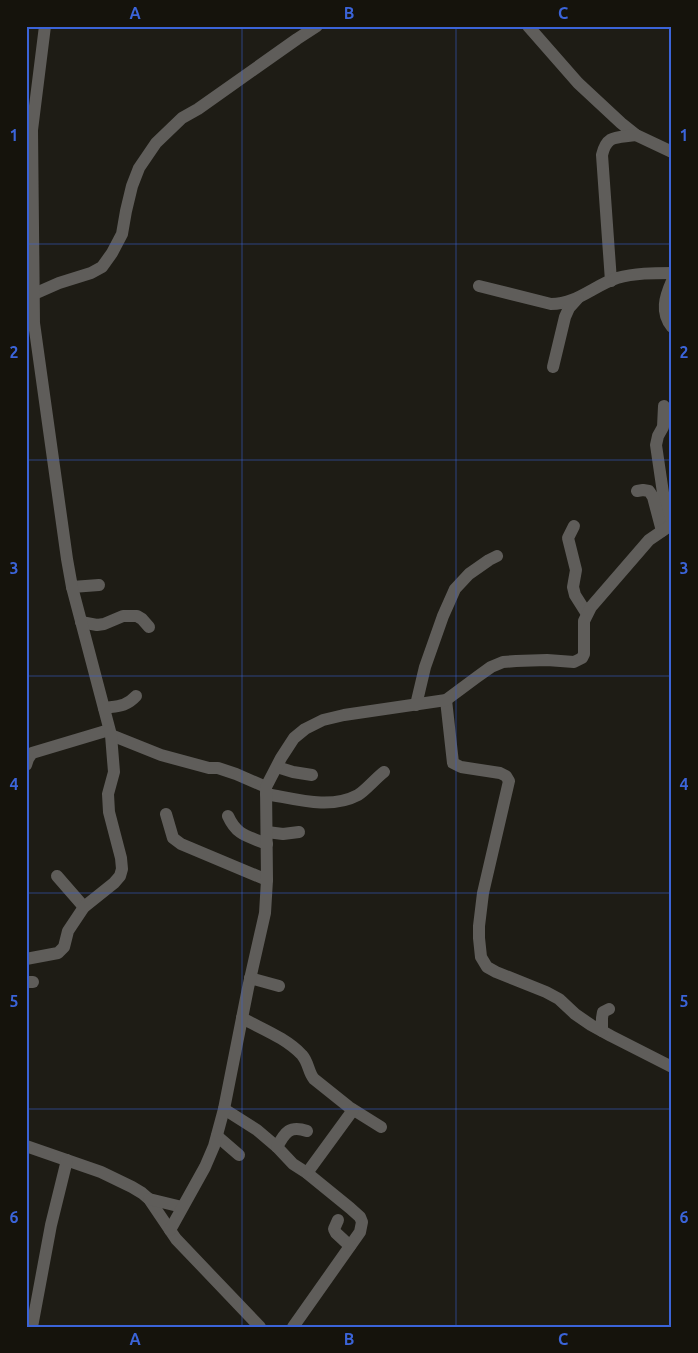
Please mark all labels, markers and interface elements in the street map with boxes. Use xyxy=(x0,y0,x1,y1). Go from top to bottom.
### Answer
text: A xyxy=(129,4,141,22)
text: B xyxy=(344,4,354,22)
text: C xyxy=(558,4,568,22)
text: 1 xyxy=(9,126,19,144)
text: 1 xyxy=(679,126,689,144)
text: 2 xyxy=(9,343,19,361)
text: 2 xyxy=(679,343,689,361)
text: 3 xyxy=(9,559,19,577)
text: 3 xyxy=(679,559,689,577)
text: 4 xyxy=(9,775,19,793)
text: 4 xyxy=(679,775,689,793)
text: 5 xyxy=(9,992,19,1010)
text: 5 xyxy=(679,992,689,1010)
text: 6 xyxy=(9,1208,19,1226)
text: 6 xyxy=(679,1208,689,1226)
text: A xyxy=(129,1330,141,1348)
text: B xyxy=(344,1330,354,1348)
text: C xyxy=(558,1330,568,1348)

